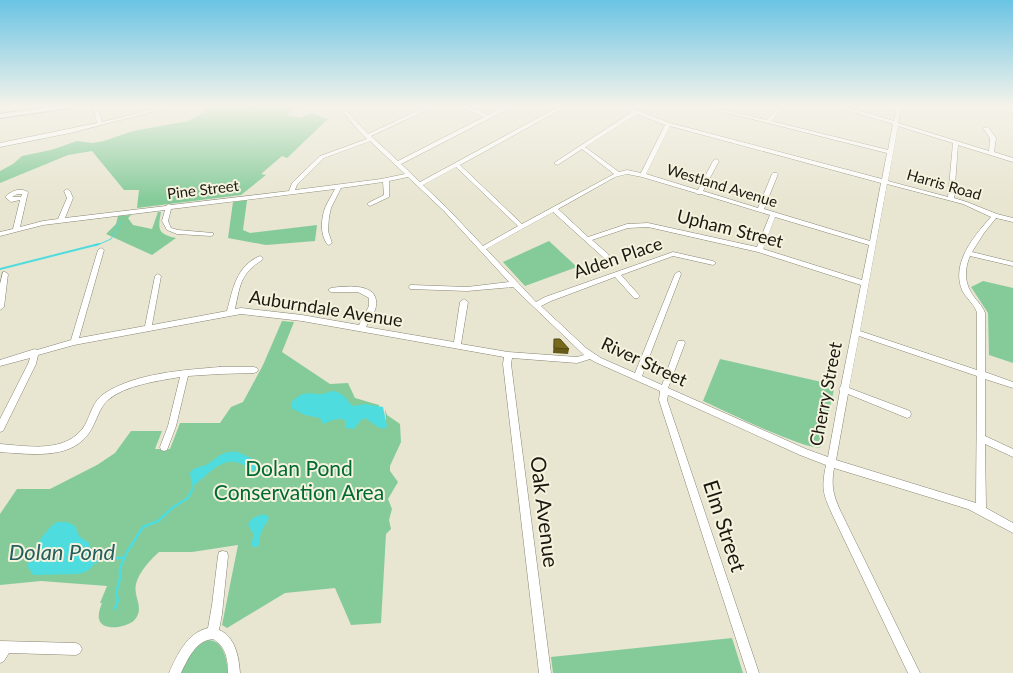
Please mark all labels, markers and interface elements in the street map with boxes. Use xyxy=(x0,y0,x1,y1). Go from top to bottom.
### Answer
street label: Westland Avenue xyxy=(665,160,780,211)
street label: Harris Road xyxy=(905,165,984,203)
street label: Pine Street xyxy=(166,176,240,202)
street label: Upham Street xyxy=(675,204,786,252)
street label: Alden Place xyxy=(570,232,665,283)
street label: Auburndale Avenue xyxy=(248,285,404,331)
street label: River Street xyxy=(598,332,691,391)
street label: Cherry Street xyxy=(804,339,846,448)
park label: Dolan Pond Conservation Area xyxy=(214,455,384,504)
street label: Oak Avenue xyxy=(526,455,565,569)
street label: Elm Street xyxy=(699,477,752,575)
water label: Dolan Pond xyxy=(9,538,116,565)

